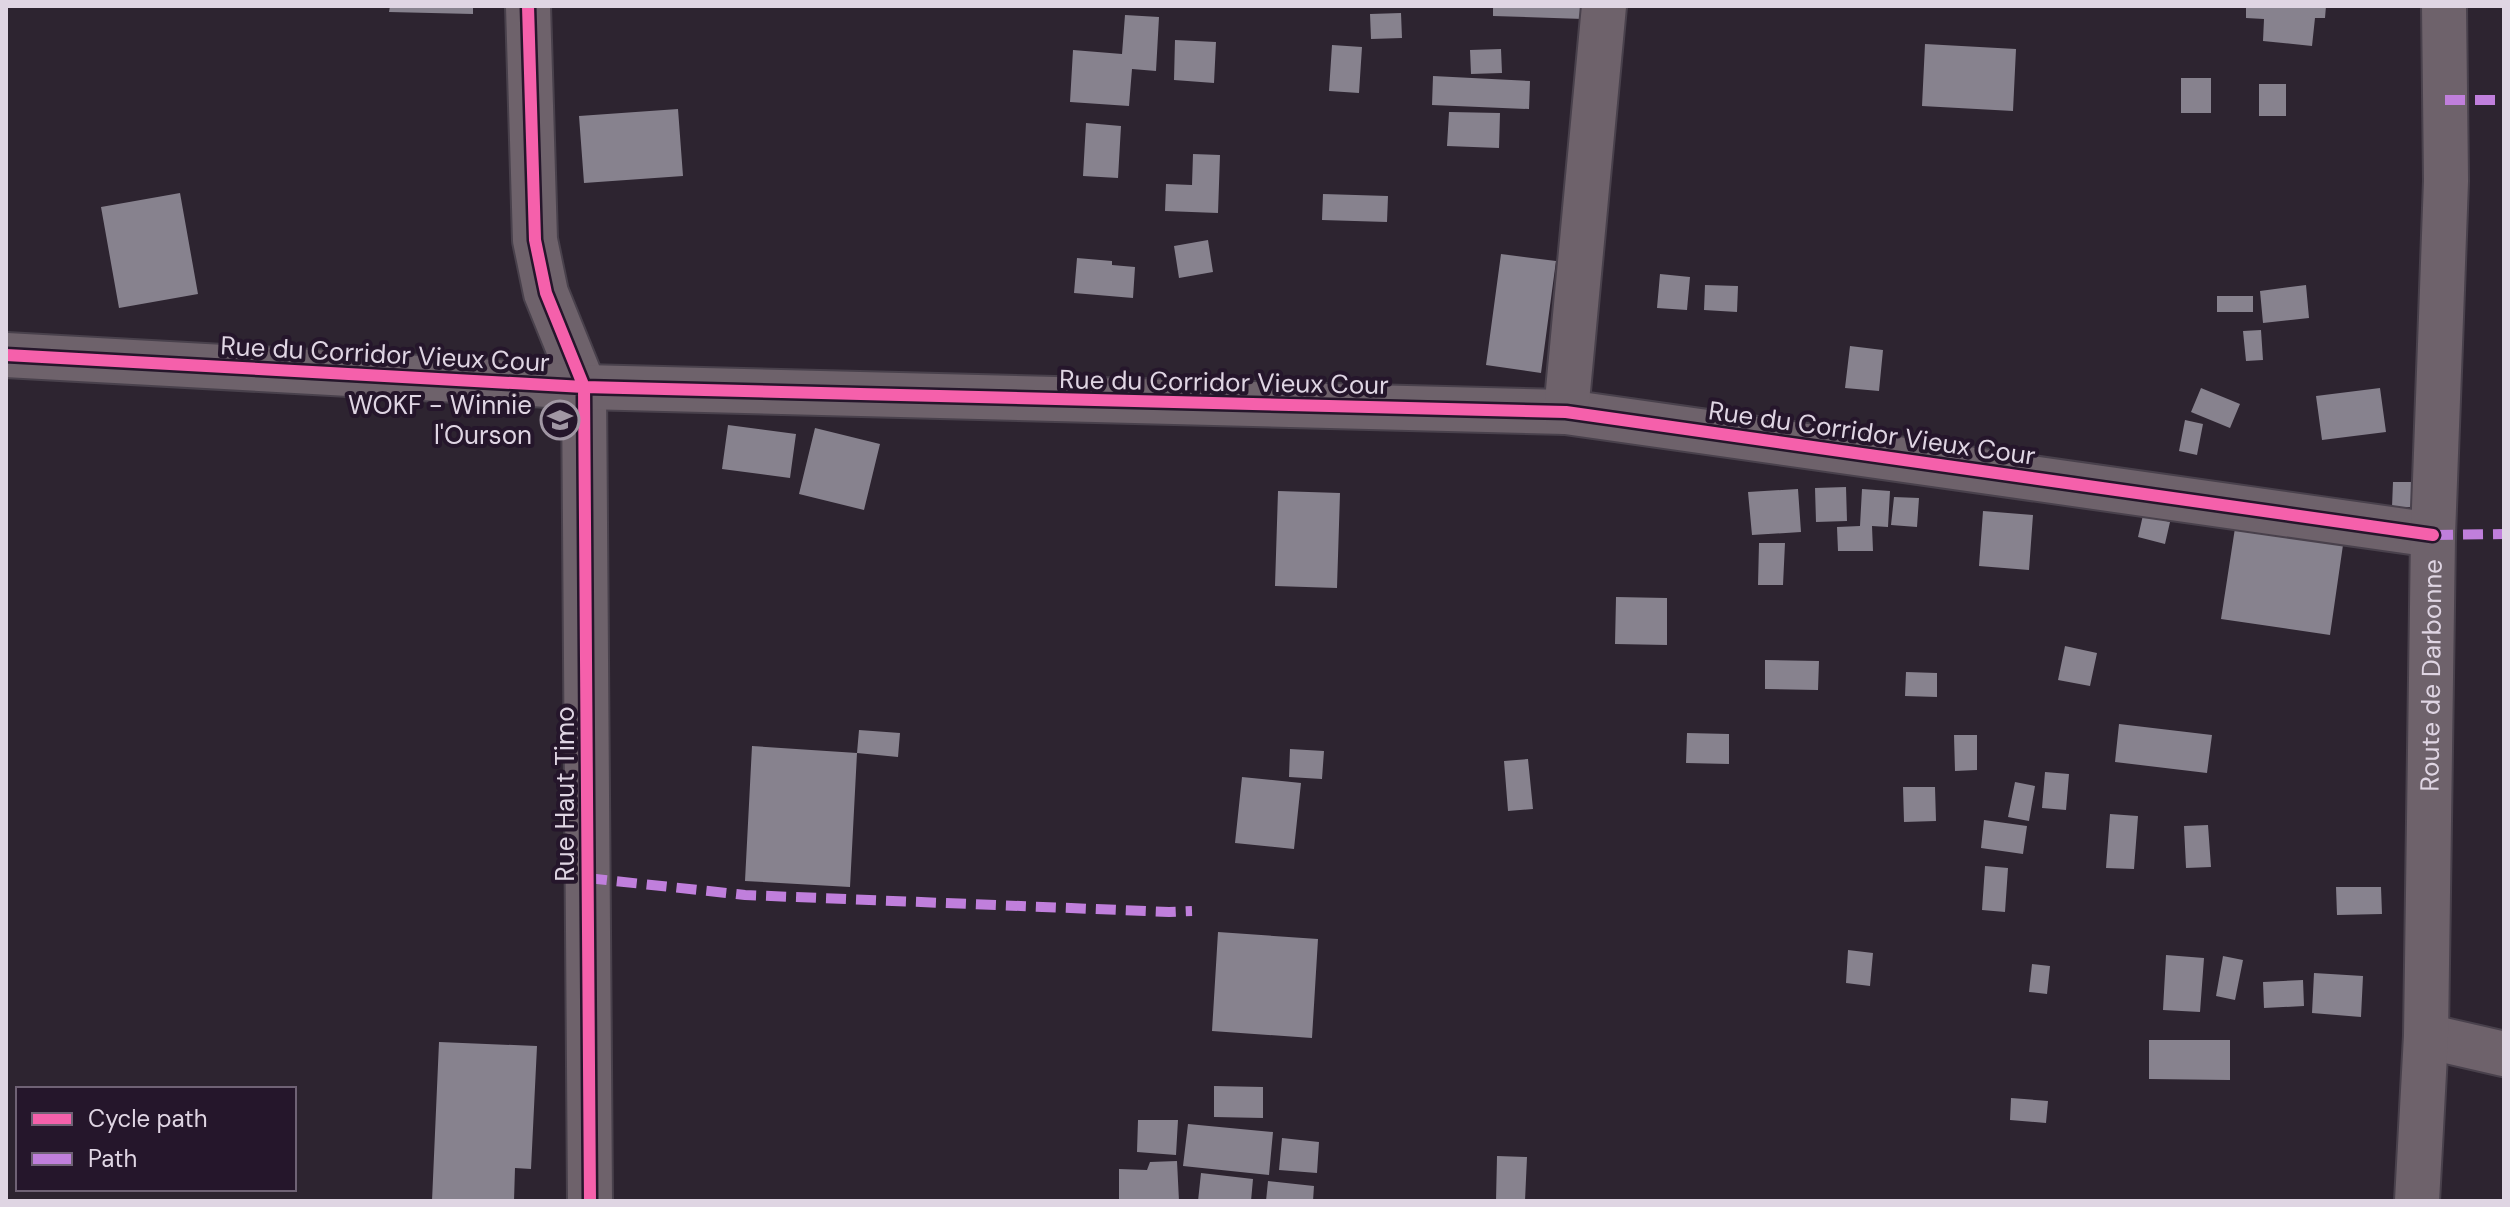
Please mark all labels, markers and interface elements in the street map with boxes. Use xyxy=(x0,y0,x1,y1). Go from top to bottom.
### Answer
street label: Rue du Corridor Vieux Cour xyxy=(220,328,550,380)
street label: Rue du Corridor Vieux Cour xyxy=(1059,362,1389,402)
place label: WOKF - Winnie l'Ourson xyxy=(348,388,532,452)
street label: Rue du Corridor Vieux Cour xyxy=(1706,393,2038,473)
school or university icon: WOKF - Winnie l'Ourson xyxy=(539,399,581,441)
street label: Route de Darbonne xyxy=(2412,559,2450,792)
street label: Rue Haut Timo xyxy=(548,706,582,882)
legend xyxy=(16,1087,296,1191)
text: Cycle path xyxy=(88,1103,207,1134)
text: Path xyxy=(88,1143,137,1174)

